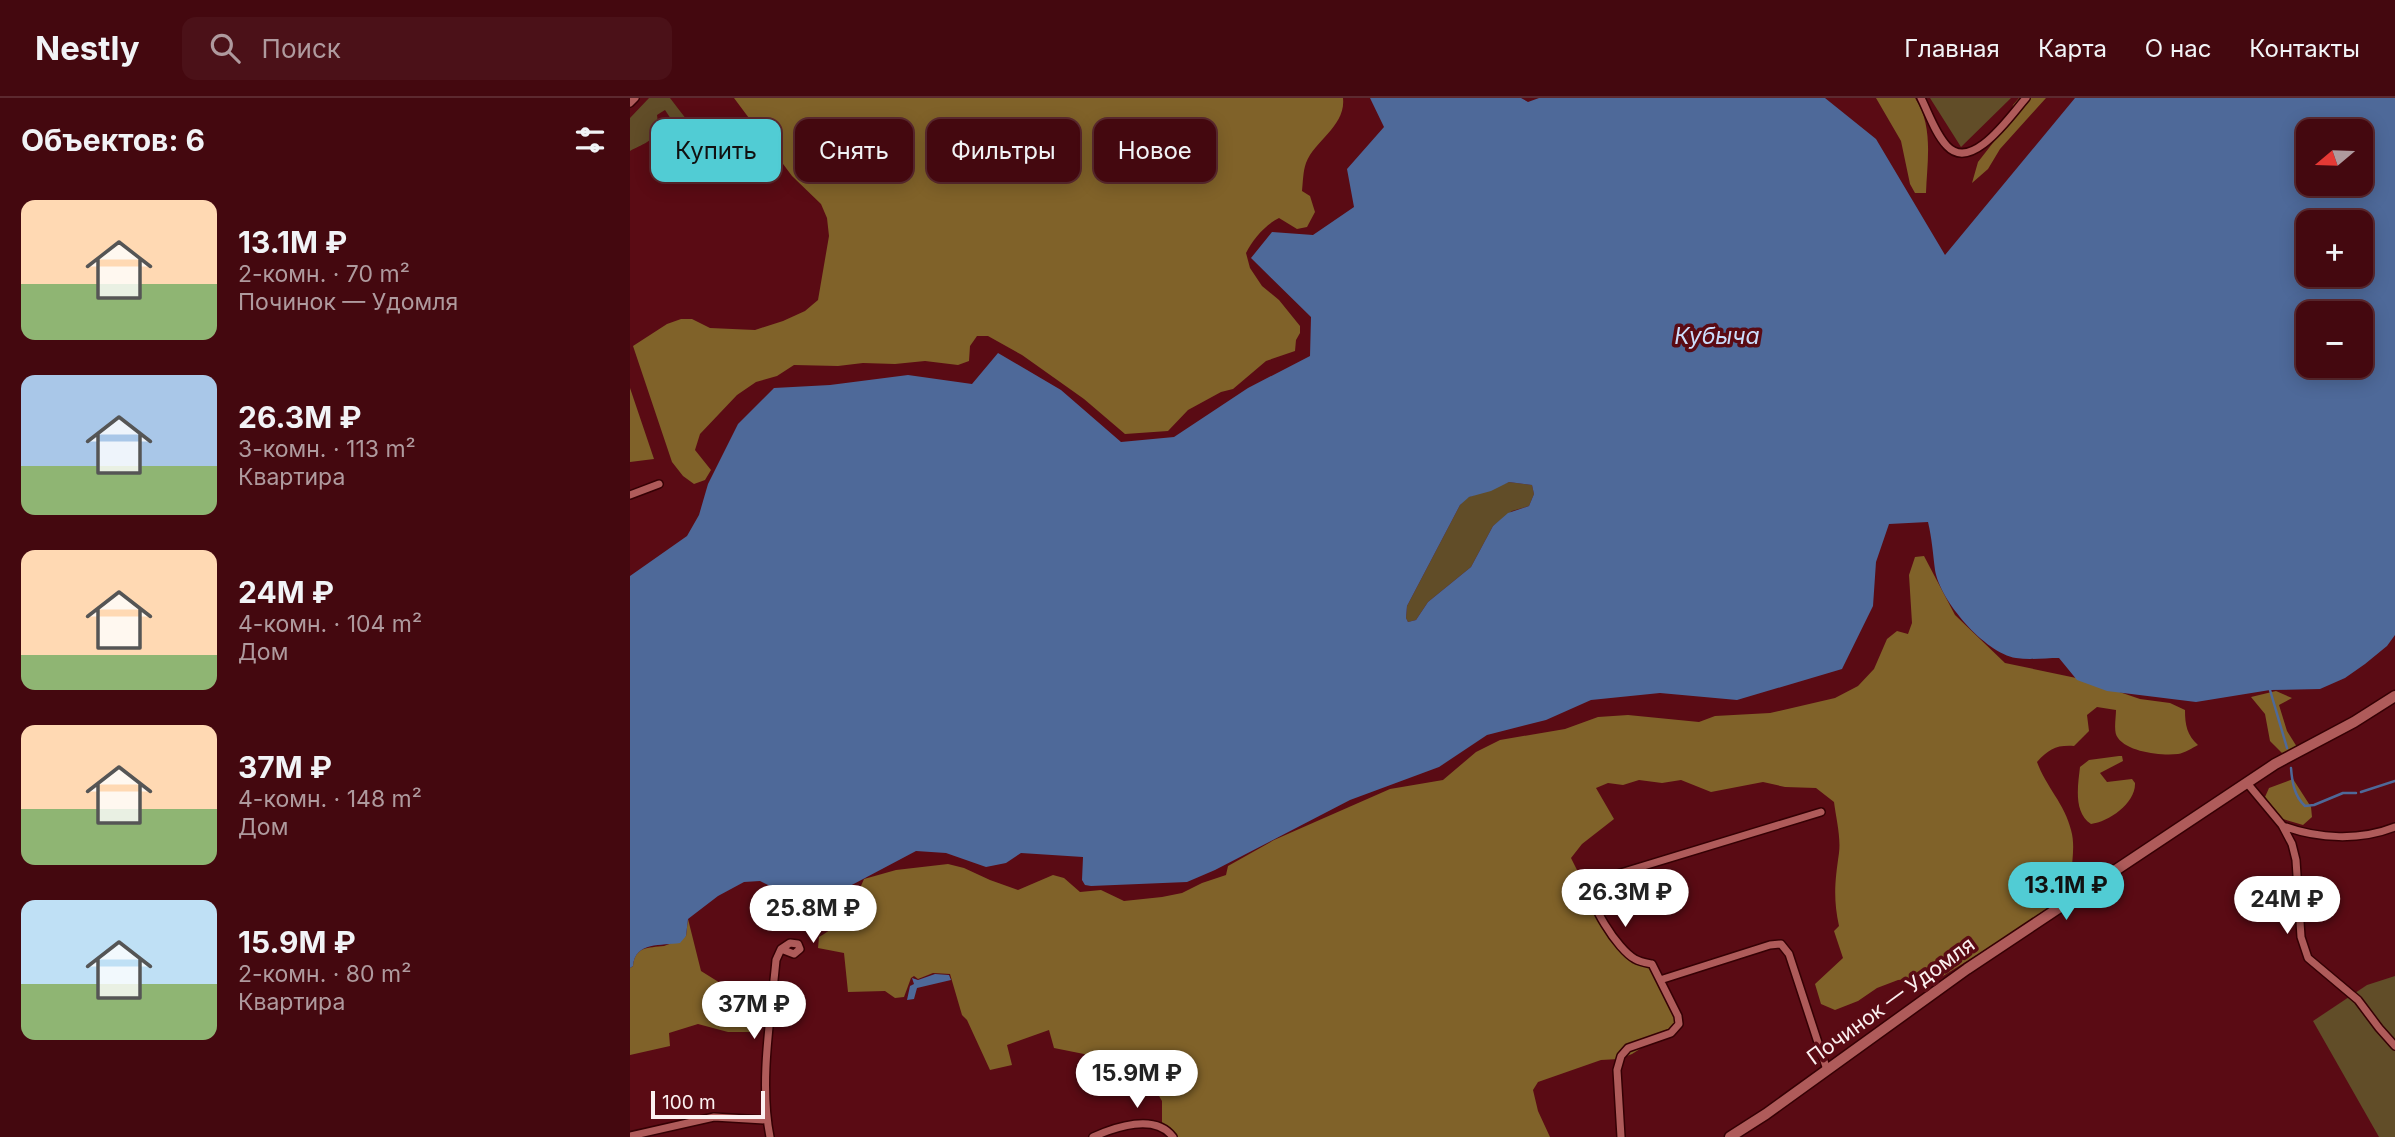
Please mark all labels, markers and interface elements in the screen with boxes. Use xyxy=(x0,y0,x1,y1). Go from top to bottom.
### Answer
search box xyxy=(182,17,672,80)
text: Nestly xyxy=(35,28,140,68)
icon: search xyxy=(206,29,244,67)
text: Поиск xyxy=(262,33,341,64)
text: Главная xyxy=(1904,34,2000,63)
text: Карта xyxy=(2038,34,2107,63)
text: О нас xyxy=(2145,34,2211,63)
text: Контакты xyxy=(2249,34,2360,63)
chip: Купить xyxy=(651,119,781,182)
chip: Снять xyxy=(795,119,913,182)
chip: Фильтры xyxy=(927,119,1080,182)
chip: Новое xyxy=(1094,119,1216,182)
north arrow xyxy=(2296,119,2373,196)
map controls xyxy=(2296,119,2373,378)
icon: filters xyxy=(571,121,609,159)
text: Объектов: 6 xyxy=(21,122,205,158)
button: + xyxy=(2296,210,2373,287)
text: 13.1M ₽ xyxy=(238,224,347,260)
icon: home xyxy=(77,228,161,312)
text: 2-комн. · 70 m² xyxy=(238,260,410,288)
text: Починок — Удомля xyxy=(238,288,458,316)
button: − xyxy=(2296,301,2373,378)
water label: Кубыча xyxy=(1674,322,1760,350)
text: 26.3M ₽ xyxy=(238,399,362,435)
icon: home xyxy=(77,403,161,487)
text: 3-комн. · 113 m² xyxy=(238,435,416,463)
text: Квартира xyxy=(238,463,345,491)
text: 24M ₽ xyxy=(238,574,334,610)
icon: home xyxy=(77,578,161,662)
text: 4-комн. · 104 m² xyxy=(238,610,422,638)
text: Дом xyxy=(238,638,288,666)
text: 37M ₽ xyxy=(238,749,332,785)
icon: home xyxy=(77,753,161,837)
text: 4-комн. · 148 m² xyxy=(238,785,422,813)
text: Дом xyxy=(238,813,288,841)
pin: 13.1M ₽ xyxy=(2001,862,2131,922)
pin: 26.3M ₽ xyxy=(1560,870,1690,929)
text: 13.1M ₽ xyxy=(2024,871,2108,899)
pin: 24M ₽ xyxy=(2238,876,2336,936)
text: 26.3M ₽ xyxy=(1578,878,1672,906)
text: 24M ₽ xyxy=(2250,885,2324,913)
pin: 25.8M ₽ xyxy=(748,886,878,945)
text: 25.8M ₽ xyxy=(766,894,860,922)
text: 15.9M ₽ xyxy=(238,924,356,960)
icon: home xyxy=(77,928,161,1012)
street label: Починок — Удомля xyxy=(1802,931,1979,1070)
text: 2-комн. · 80 m² xyxy=(238,960,411,988)
pin: 37M ₽ xyxy=(705,982,803,1041)
text: Квартира xyxy=(238,988,345,1016)
text: 37M ₽ xyxy=(718,990,790,1018)
pin: 15.9M ₽ xyxy=(1072,1051,1202,1110)
text: 15.9M ₽ xyxy=(1092,1059,1182,1087)
scale bar xyxy=(651,1088,765,1120)
text: 100 m xyxy=(662,1091,716,1114)

